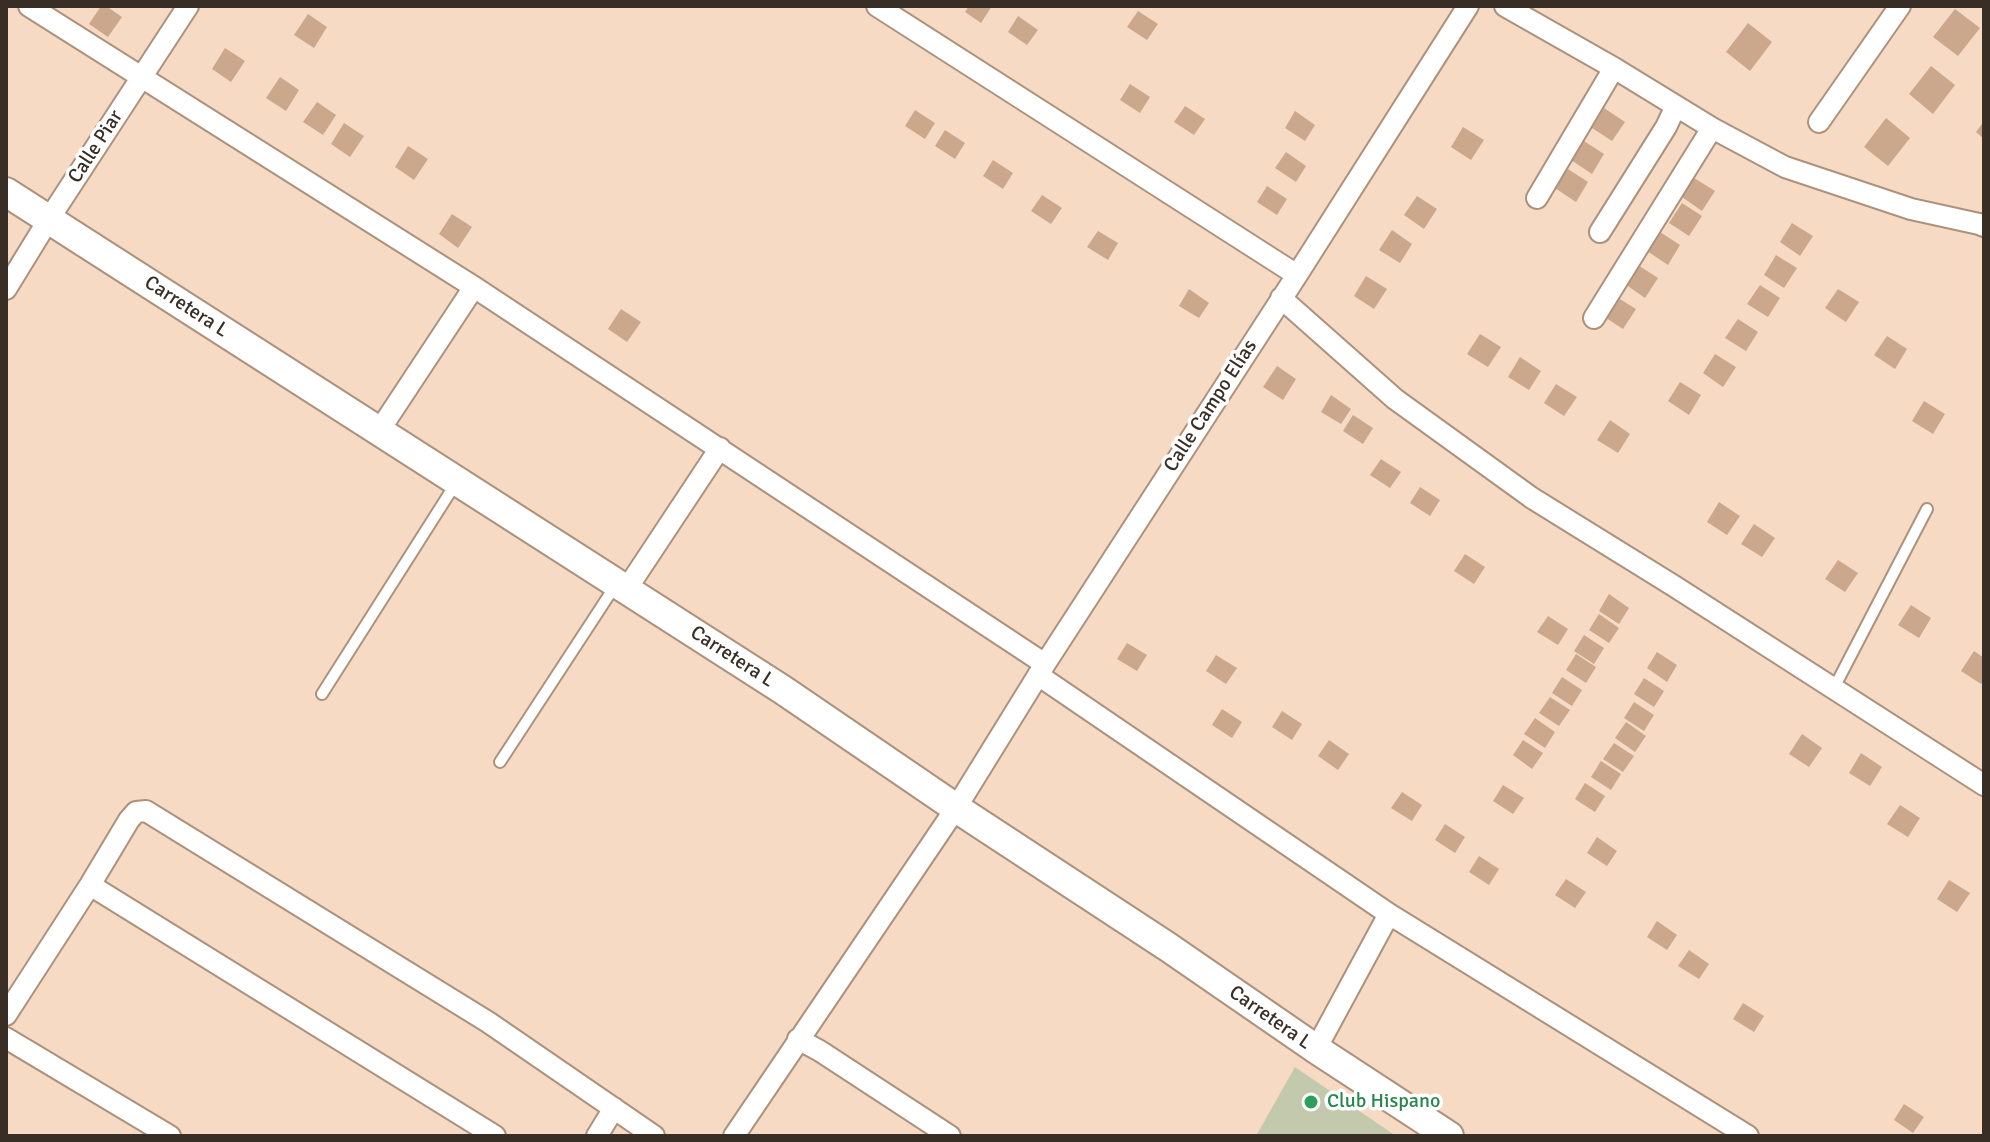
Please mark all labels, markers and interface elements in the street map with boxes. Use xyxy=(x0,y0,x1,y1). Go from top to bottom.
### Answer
street label: Calle Piar xyxy=(64,106,128,188)
street label: Carretera L xyxy=(140,271,232,343)
street label: Calle Campo Elías xyxy=(1159,335,1263,477)
street label: Carretera L xyxy=(686,621,778,693)
street label: Carretera L xyxy=(1224,981,1316,1055)
place label: Club Hispano xyxy=(1327,1090,1440,1114)
marker: Club Hispano xyxy=(1302,1093,1320,1111)

